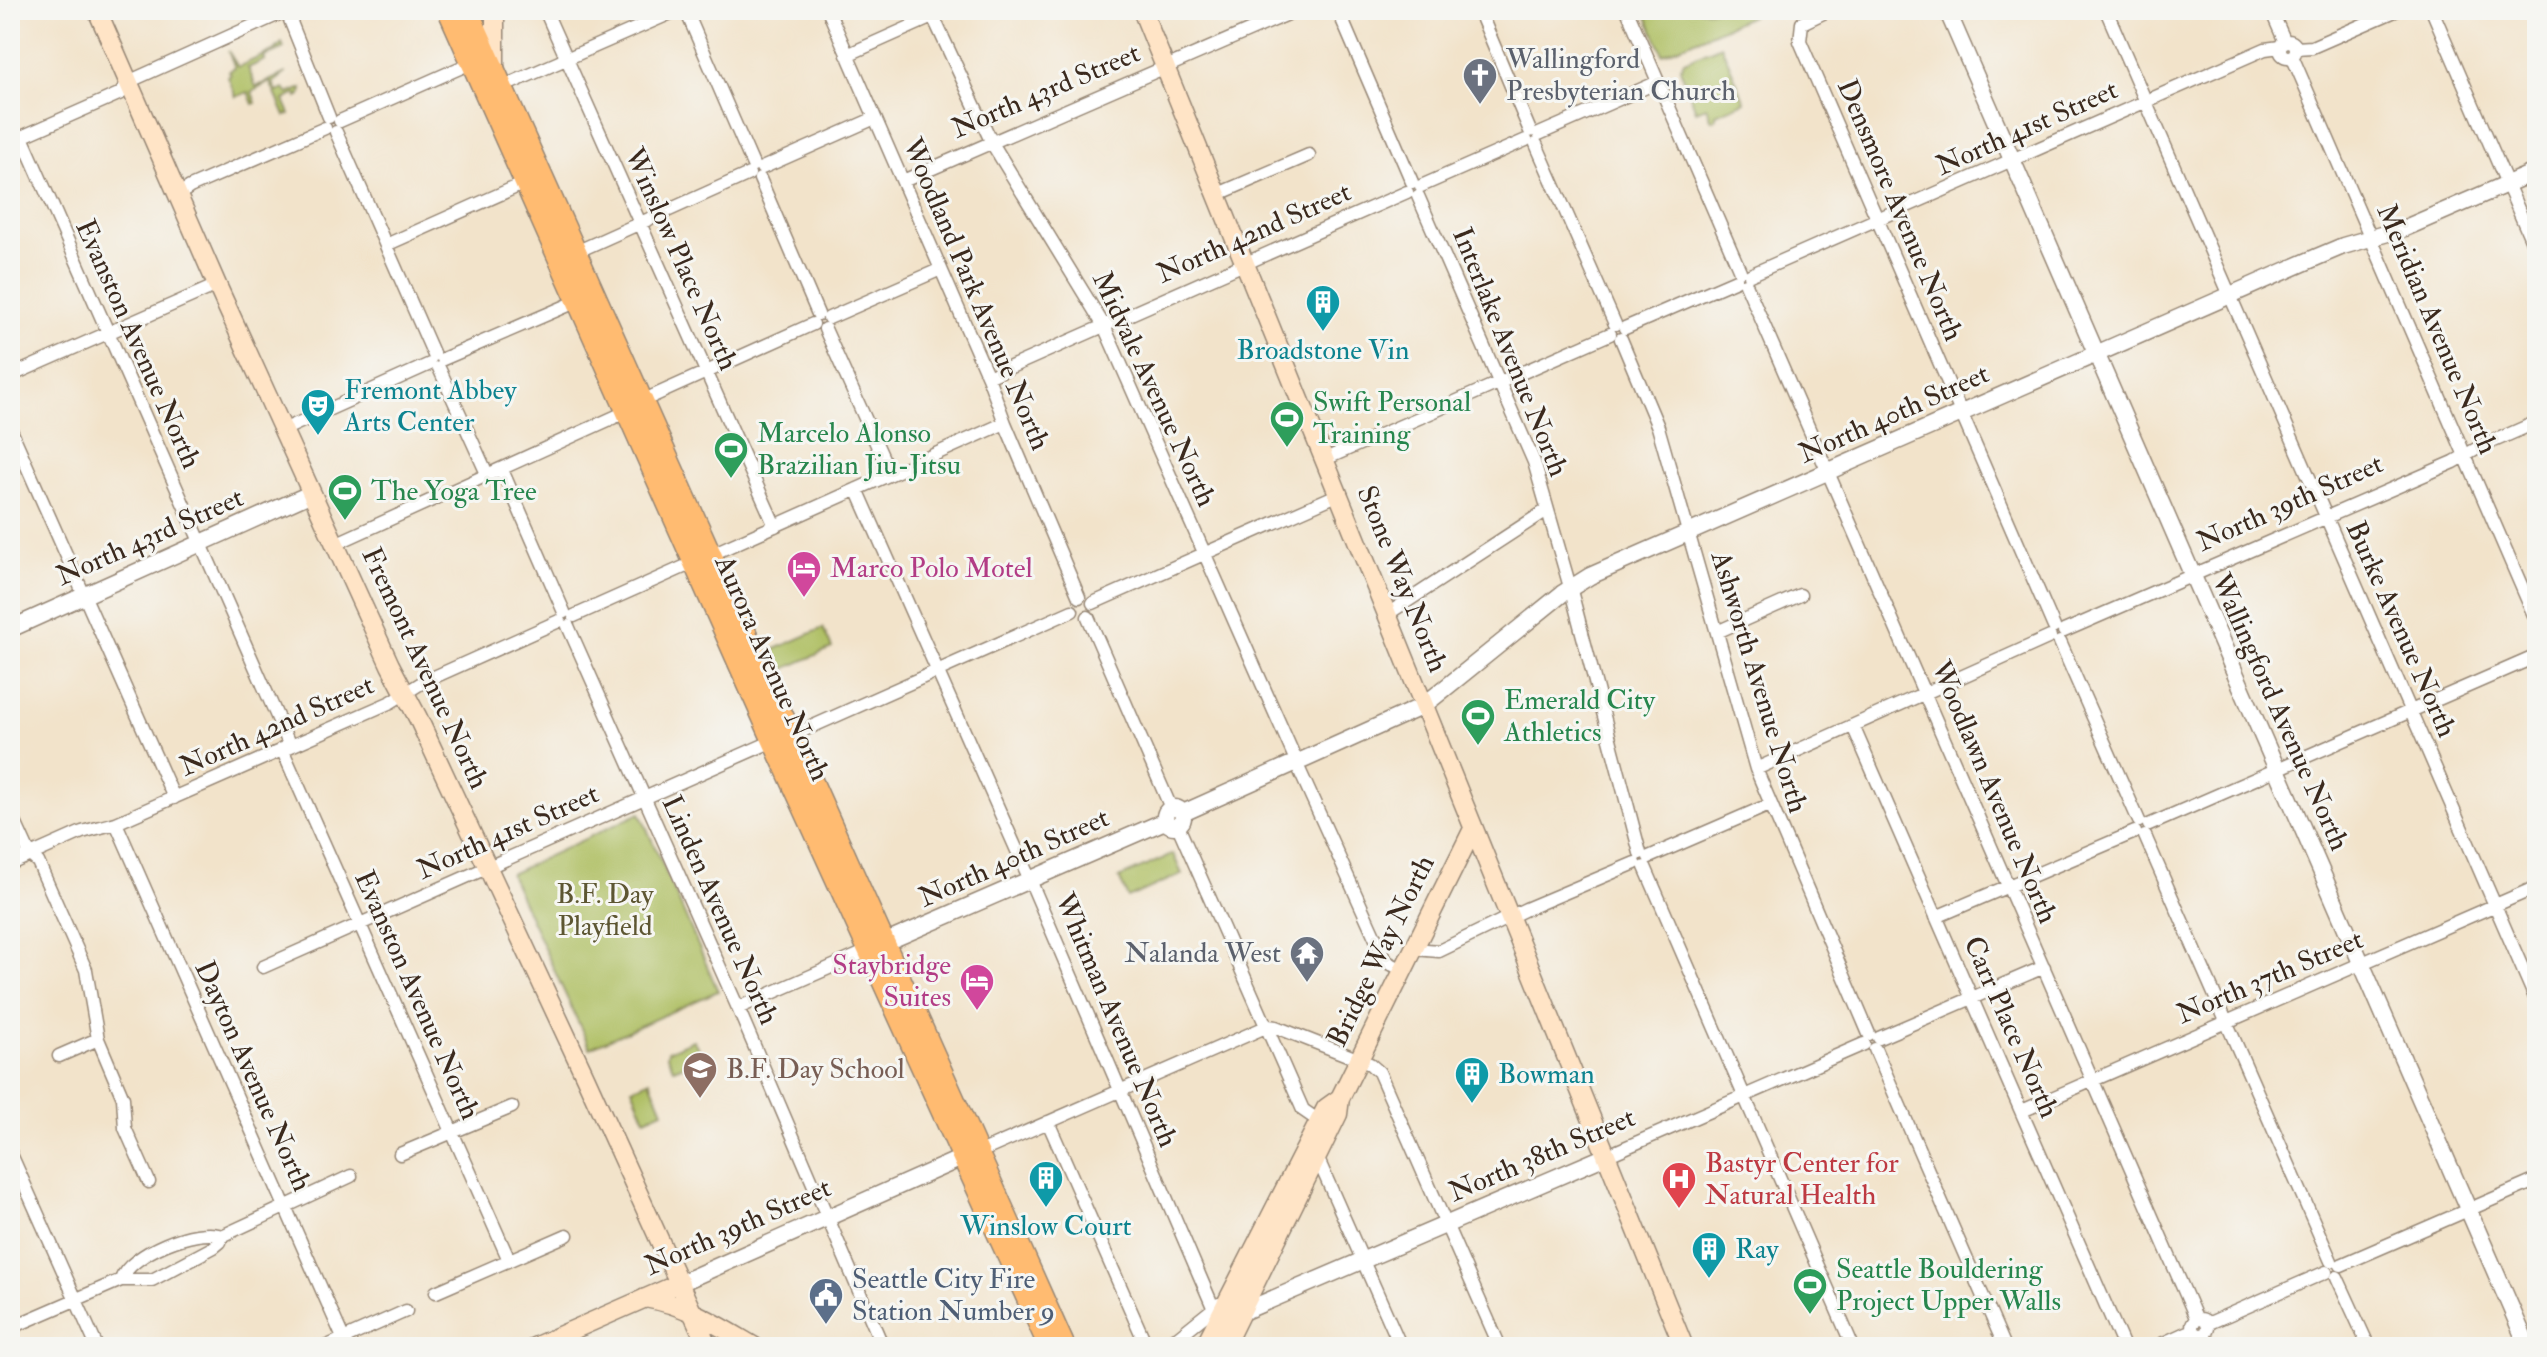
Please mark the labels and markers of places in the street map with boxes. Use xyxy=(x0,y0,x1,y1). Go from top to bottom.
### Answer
place label: Wallingford Presbyterian Church xyxy=(1505,42,1736,109)
church icon: Wallingford Presbyterian Church xyxy=(1461,56,1499,106)
building icon: Broadstone Vin xyxy=(1304,283,1342,333)
place label: Broadstone Vin xyxy=(1237,333,1410,368)
place label: Fremont Abbey Arts Center xyxy=(343,373,517,440)
place label: Swift Personal Training xyxy=(1313,385,1471,452)
theatre icon: Fremont Abbey Arts Center xyxy=(299,387,337,437)
sports icon: Swift Personal Training xyxy=(1268,399,1306,449)
place label: Marcelo Alonso Brazilian Jiu-Jitsu xyxy=(757,416,961,483)
sports icon: Marcelo Alonso Brazilian Jiu-Jitsu xyxy=(712,430,750,480)
sports icon: The Yoga Tree xyxy=(326,472,364,522)
place label: The Yoga Tree xyxy=(371,474,537,509)
hotel icon: Marco Polo Motel xyxy=(785,549,823,599)
place label: Marco Polo Motel xyxy=(830,551,1033,586)
place label: Emerald City Athletics xyxy=(1503,683,1656,750)
sports icon: Emerald City Athletics xyxy=(1459,697,1497,747)
temple icon: Nalanda West xyxy=(1288,934,1326,984)
place label: Nalanda West xyxy=(1125,936,1281,971)
place label: Staybridge Suites xyxy=(832,948,951,1015)
hotel icon: Staybridge Suites xyxy=(958,962,996,1012)
school or university icon: B.F. Day School xyxy=(681,1050,719,1100)
place label: B.F. Day School xyxy=(726,1052,905,1087)
building icon: Bowman xyxy=(1453,1055,1491,1105)
place label: Bowman xyxy=(1498,1057,1595,1092)
place label: Bastyr Center for Natural Health xyxy=(1705,1146,1899,1213)
building icon: Winslow Court xyxy=(1027,1159,1065,1209)
hospital icon: Bastyr Center for Natural Health xyxy=(1660,1160,1698,1210)
place label: Winslow Court xyxy=(959,1209,1132,1244)
building icon: Ray xyxy=(1690,1230,1728,1280)
place label: Ray xyxy=(1735,1232,1779,1267)
place label: Seattle Bouldering Project Upper Walls xyxy=(1836,1252,2061,1319)
place label: Seattle City Fire Station Number 9 xyxy=(852,1262,1055,1329)
sports icon: Seattle Bouldering Project Upper Walls xyxy=(1791,1266,1829,1316)
public building icon: Seattle City Fire Station Number 9 xyxy=(807,1276,845,1326)

